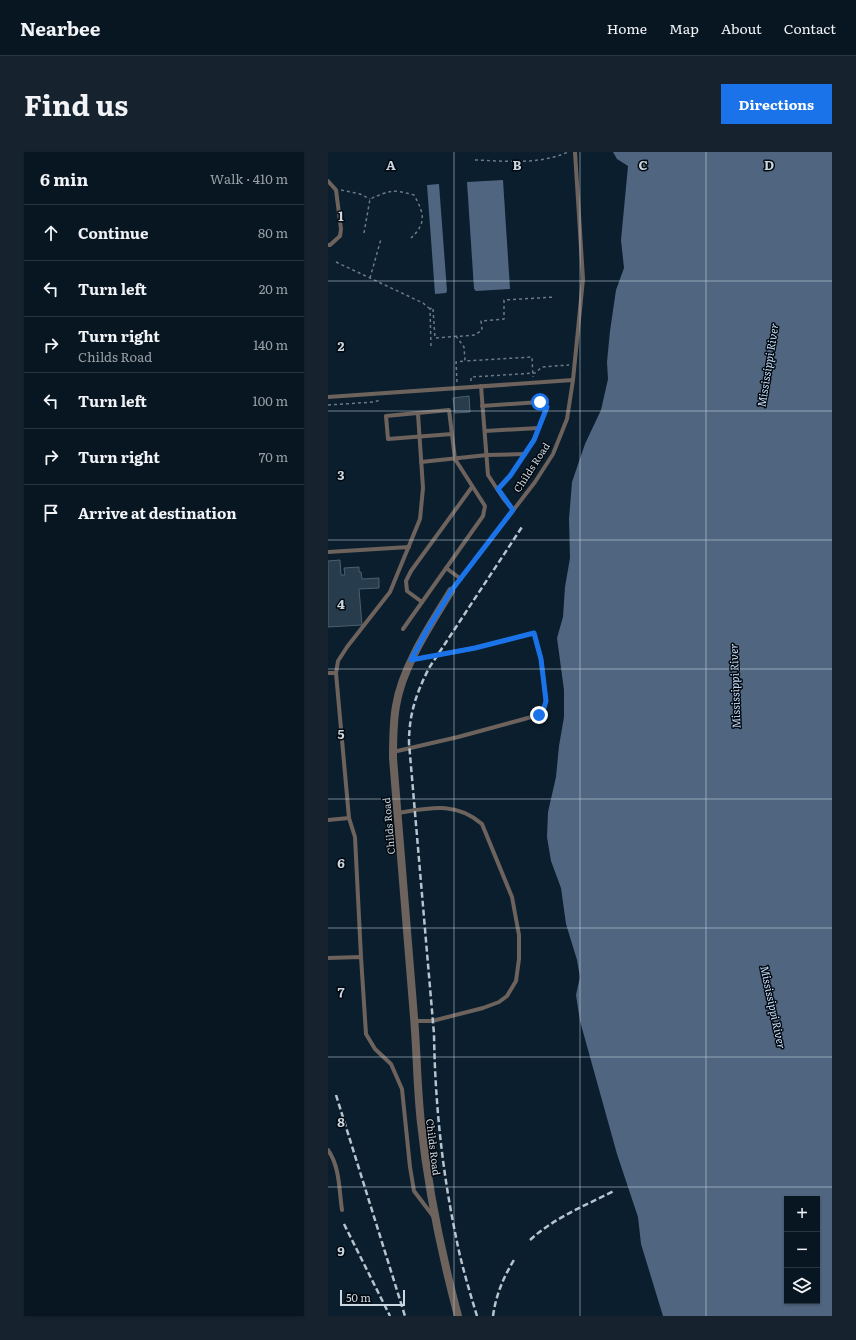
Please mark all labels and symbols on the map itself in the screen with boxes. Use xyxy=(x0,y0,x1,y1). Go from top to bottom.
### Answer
text: A xyxy=(386,155,396,174)
text: B xyxy=(513,155,522,174)
text: C xyxy=(638,155,648,174)
text: D xyxy=(764,155,774,174)
text: 1 xyxy=(338,206,344,225)
water label: Mississippi River xyxy=(752,322,782,408)
text: 2 xyxy=(338,336,345,355)
route start xyxy=(531,393,549,411)
street label: Childs Road xyxy=(509,439,553,495)
text: 3 xyxy=(337,465,345,484)
text: 4 xyxy=(337,594,345,613)
water label: Mississippi River xyxy=(725,643,743,729)
route end xyxy=(530,706,548,724)
text: 5 xyxy=(337,724,345,743)
street label: Childs Road xyxy=(378,797,398,855)
text: 6 xyxy=(337,853,345,872)
water label: Mississippi River xyxy=(757,964,791,1050)
text: 7 xyxy=(337,982,345,1001)
text: 8 xyxy=(337,1112,345,1131)
street label: Childs Road xyxy=(423,1118,445,1176)
text: 9 xyxy=(337,1241,345,1260)
scale bar xyxy=(340,1288,405,1307)

